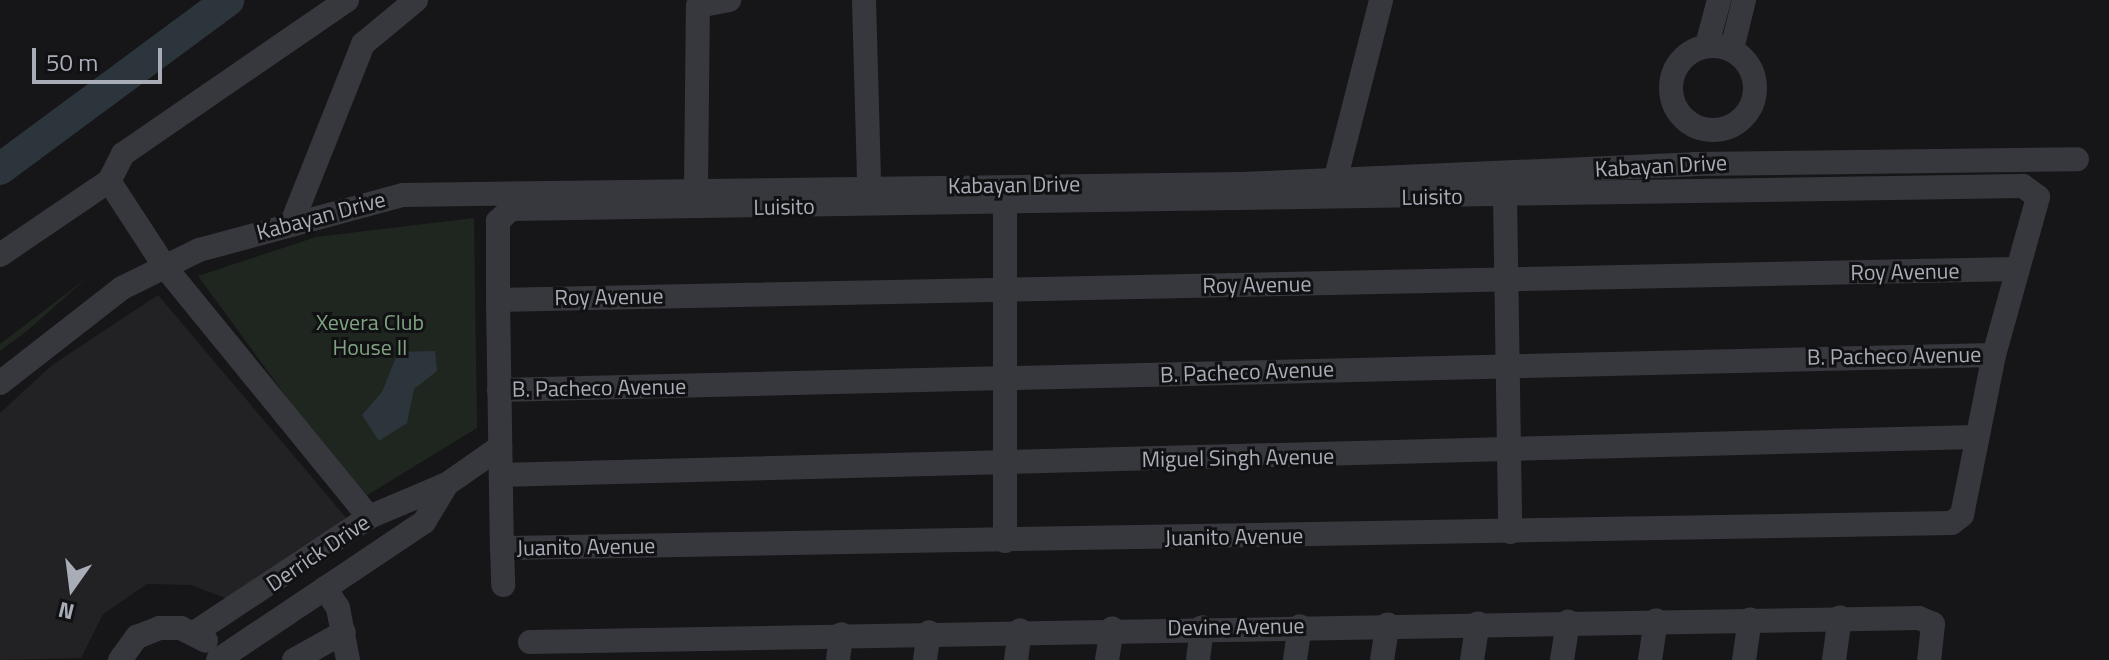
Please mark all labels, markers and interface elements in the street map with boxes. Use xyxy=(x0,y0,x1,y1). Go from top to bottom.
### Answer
scale bar xyxy=(36,32,166,82)
text: 50 m xyxy=(46,44,98,80)
street label: Kabayan Drive xyxy=(1594,149,1728,183)
street label: Kabayan Drive xyxy=(948,171,1080,199)
street label: Luisito xyxy=(1401,183,1463,211)
street label: Kabayan Drive xyxy=(254,186,388,246)
street label: Luisito xyxy=(753,193,815,221)
street label: Roy Avenue xyxy=(1850,258,1960,286)
street label: Roy Avenue xyxy=(1202,271,1312,299)
street label: Roy Avenue xyxy=(554,283,664,311)
park label: Xevera Club House II xyxy=(316,309,424,360)
street label: B. Pacheco Avenue xyxy=(1807,341,1981,371)
street label: B. Pacheco Avenue xyxy=(1159,356,1335,388)
street label: B. Pacheco Avenue xyxy=(512,373,686,403)
street label: Miguel Singh Avenue xyxy=(1141,443,1335,473)
street label: Derrick Drive xyxy=(262,509,374,597)
street label: Juanito Avenue xyxy=(1164,523,1304,551)
street label: Juanito Avenue xyxy=(516,533,656,561)
north arrow xyxy=(32,548,112,628)
text: N xyxy=(55,593,78,630)
street label: Devine Avenue xyxy=(1167,613,1305,641)

